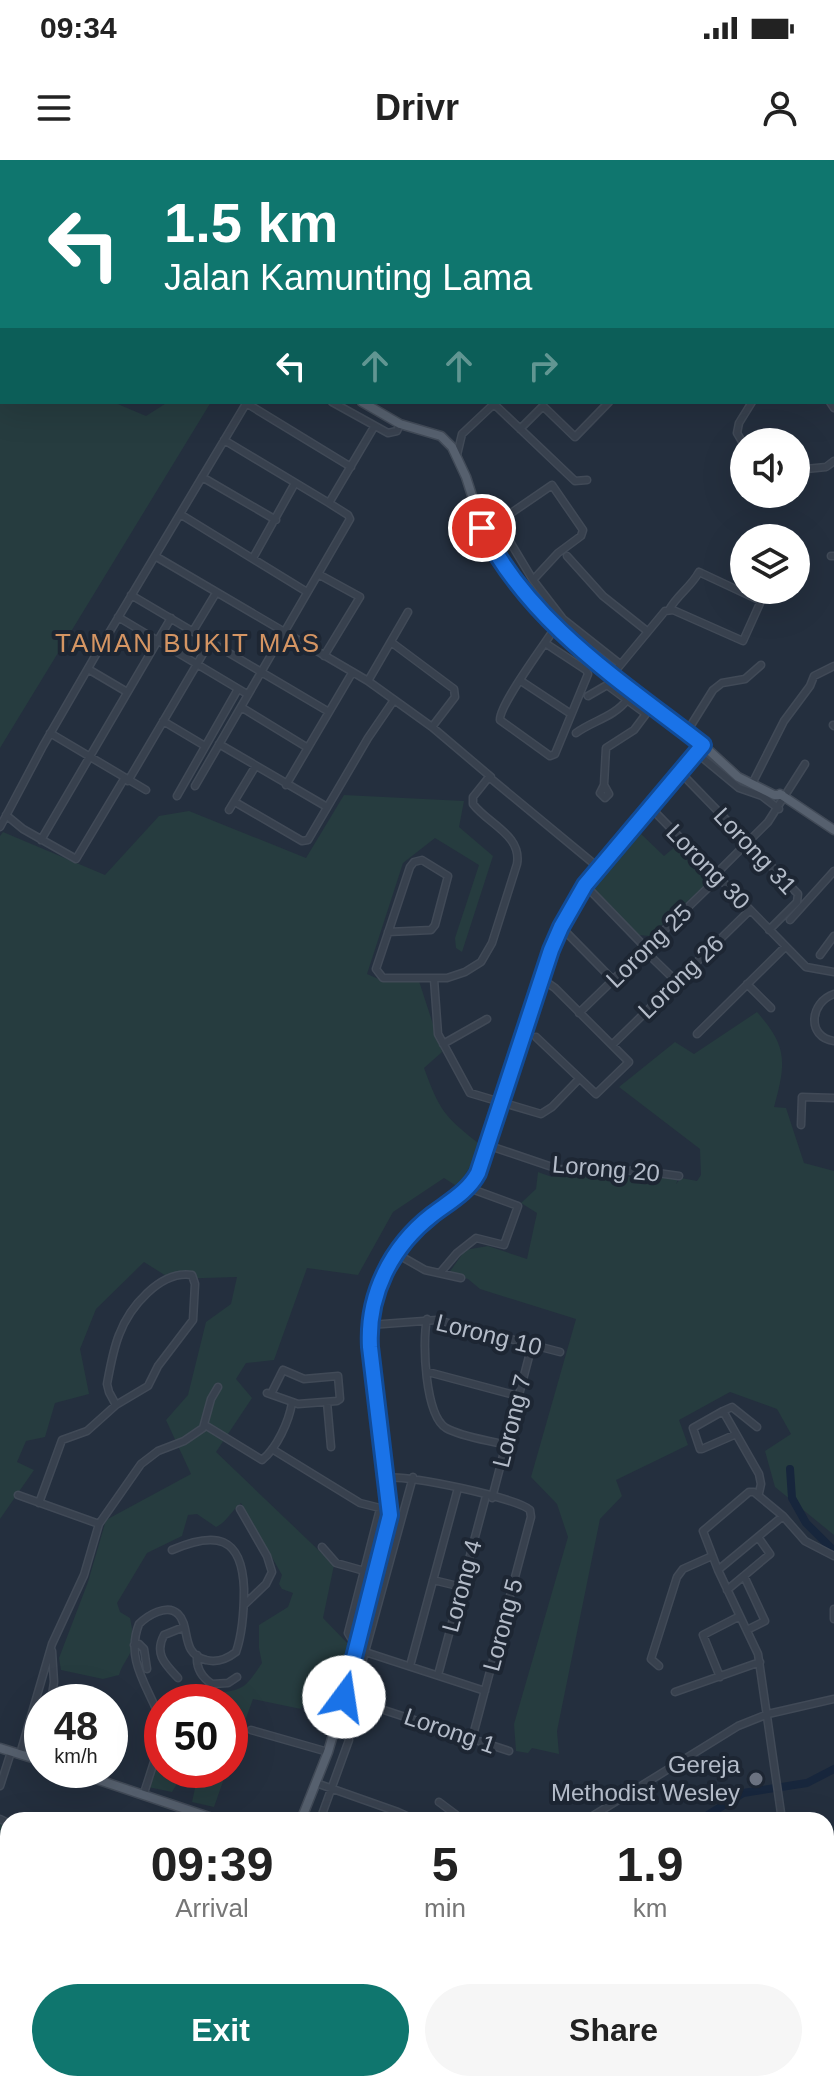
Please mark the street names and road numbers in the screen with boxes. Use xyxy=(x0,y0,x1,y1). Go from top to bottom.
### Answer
street label: Lorong 31 xyxy=(709,802,802,899)
street label: Lorong 30 xyxy=(661,818,756,915)
street label: Lorong 25 xyxy=(600,898,697,993)
street label: Lorong 26 xyxy=(632,929,729,1024)
street label: Lorong 20 xyxy=(551,1150,661,1187)
street label: Lorong 10 xyxy=(433,1308,545,1361)
street label: Lorong 7 xyxy=(487,1372,536,1470)
street label: Lorong 4 xyxy=(436,1537,487,1635)
street label: Lorong 5 xyxy=(477,1576,528,1674)
street label: Lorong 1 xyxy=(401,1702,499,1759)

